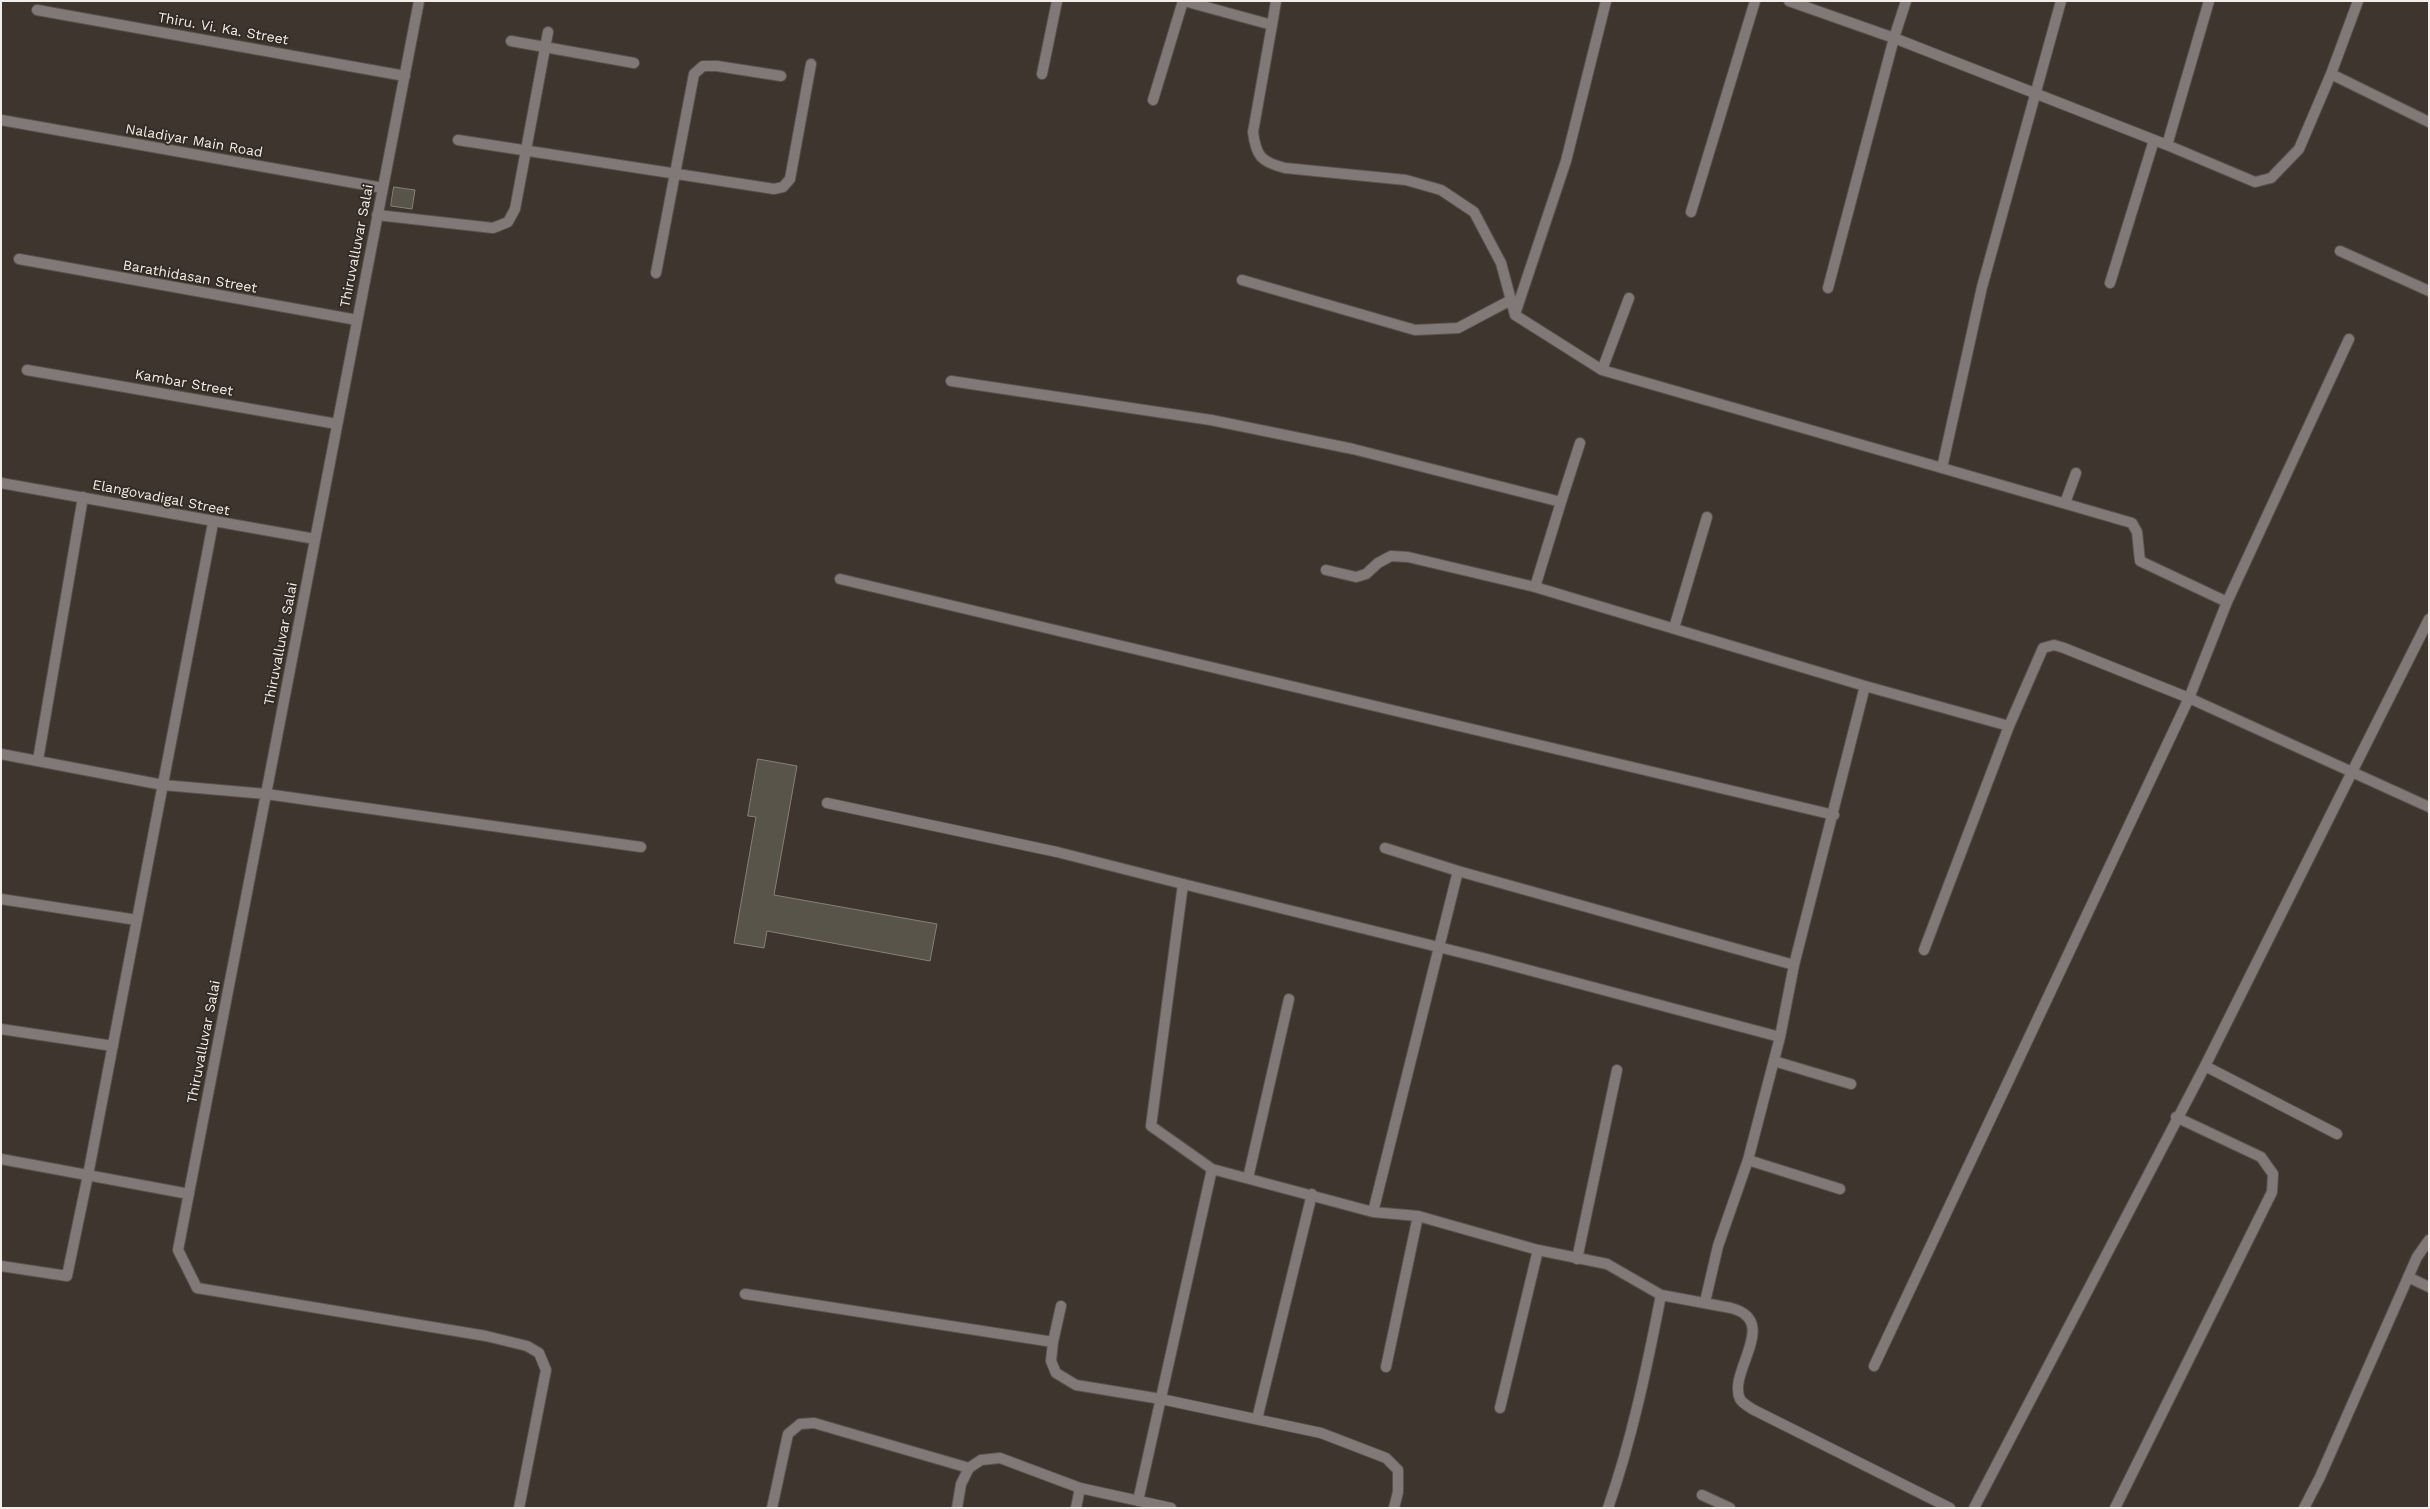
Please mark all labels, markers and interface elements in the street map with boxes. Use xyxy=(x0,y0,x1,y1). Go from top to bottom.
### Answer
street label: Thiru. Vi. Ka. Street xyxy=(156,9,290,49)
street label: Naladiyar Main Road xyxy=(124,121,264,161)
street label: Thiruvalluvar Salai xyxy=(337,183,377,309)
street label: Barathidasan Street xyxy=(122,257,258,297)
street label: Kambar Street xyxy=(134,366,234,400)
street label: Elangovadigal Street xyxy=(91,476,231,520)
street label: Thiruvalluvar Salai xyxy=(261,581,301,707)
street label: Thiruvalluvar Salai xyxy=(184,979,224,1105)

